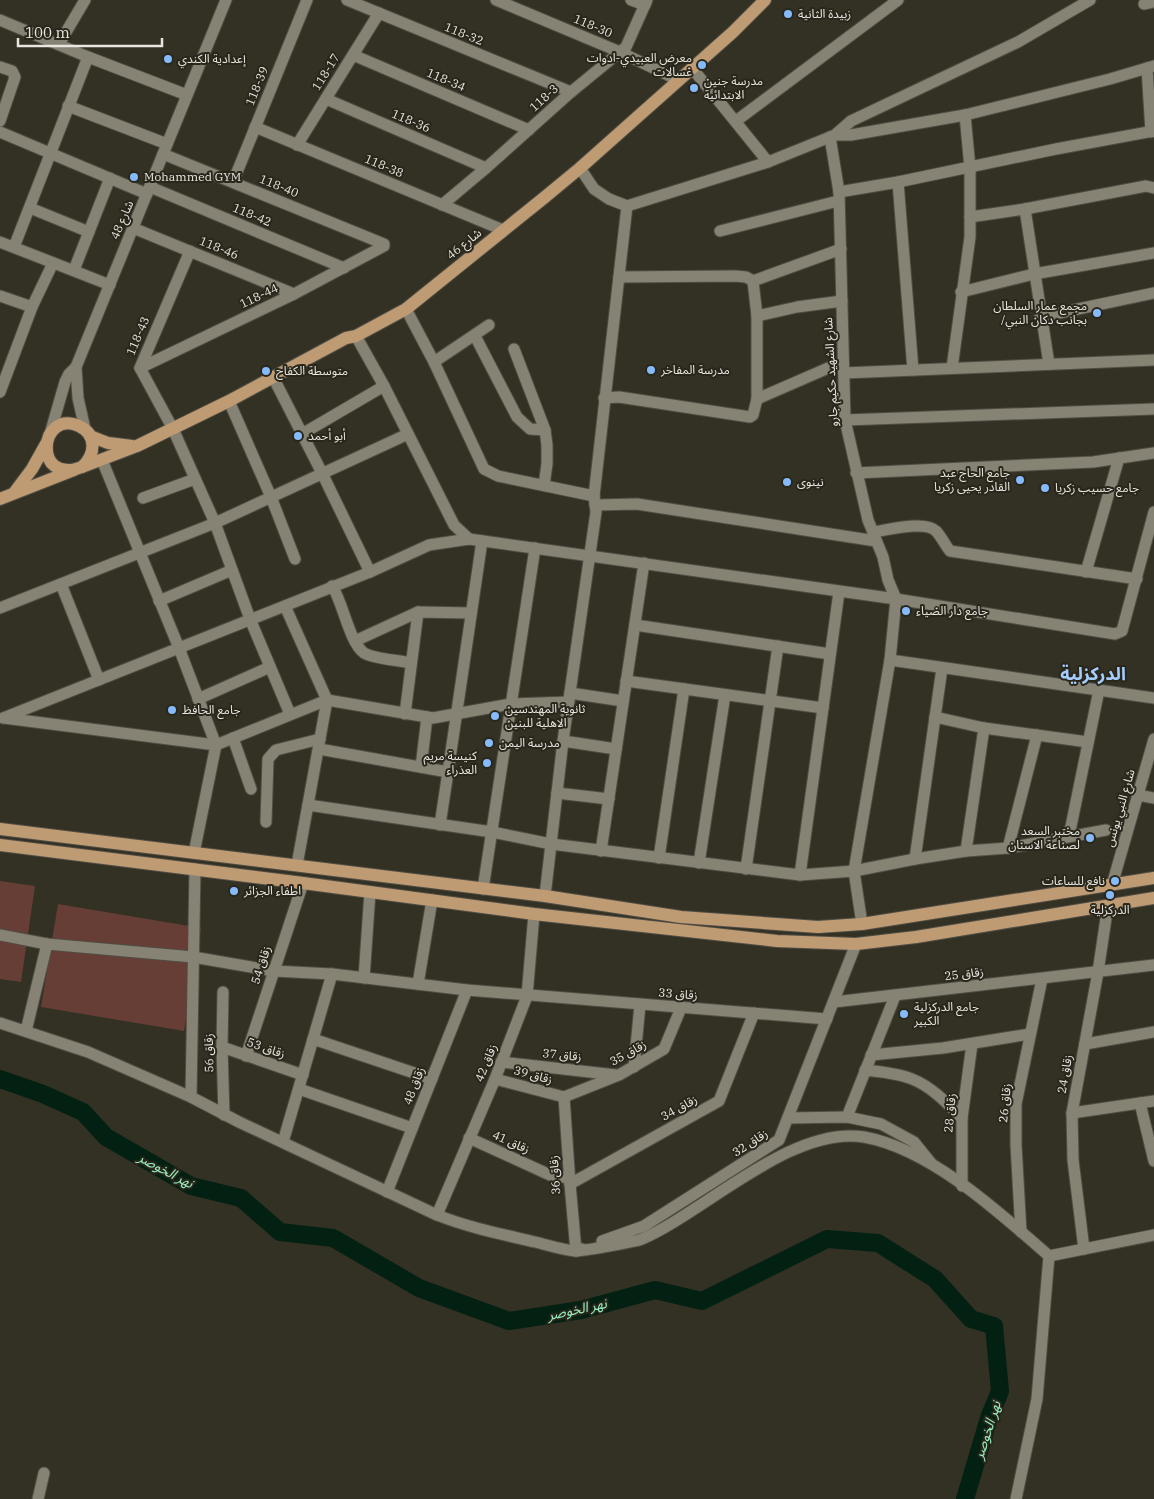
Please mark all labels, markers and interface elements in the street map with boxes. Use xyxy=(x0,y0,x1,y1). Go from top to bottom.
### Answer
place label: زبيدة الثانية xyxy=(798,6,851,21)
marker: زبيدة الثانية xyxy=(782,8,794,20)
street label: 118-30 xyxy=(572,11,615,40)
scale bar xyxy=(18,15,161,47)
street label: 118-32 xyxy=(443,19,486,48)
text: 100 m xyxy=(25,23,70,42)
street label: 118-17 xyxy=(308,50,343,93)
place label: معرض العبيدي-ادوات غسالات xyxy=(587,50,692,79)
place label: إعدادية الكندي xyxy=(178,51,246,69)
marker: إعدادية الكندي xyxy=(162,53,174,65)
marker: معرض العبيدي-ادوات غسالات xyxy=(696,59,708,71)
street label: 118-39 xyxy=(242,64,271,107)
street label: 118-34 xyxy=(425,65,468,94)
place label: مدرسة جنين الابتدائية xyxy=(704,73,763,102)
street label: 118-3 xyxy=(526,81,561,114)
marker: مدرسة جنين الابتدائية xyxy=(688,82,700,94)
street label: 118-36 xyxy=(390,106,433,135)
street label: 118-38 xyxy=(363,151,406,180)
place label: Mohammed GYM xyxy=(144,169,241,184)
marker: Mohammed GYM xyxy=(128,171,140,183)
street label: 118-40 xyxy=(258,171,301,200)
street label: شارع 48 xyxy=(107,198,138,242)
street label: 118-42 xyxy=(231,200,274,229)
street label: شارع 46 xyxy=(443,225,485,264)
street label: 118-46 xyxy=(198,233,241,262)
street label: 118-44 xyxy=(237,280,280,311)
place label: مجمع عمار السلطان /بجانب دكان النبي xyxy=(993,298,1087,330)
marker: مجمع عمار السلطان /بجانب دكان النبي xyxy=(1091,307,1103,319)
street label: 118-43 xyxy=(123,314,152,357)
street label: شارع الشهيد حكيم جارو xyxy=(820,317,843,427)
place label: مدرسة المفاخر xyxy=(660,362,730,377)
place label: متوسطة الكفاح xyxy=(276,363,348,380)
marker: مدرسة المفاخر xyxy=(645,364,657,376)
marker: متوسطة الكفاح xyxy=(260,365,272,377)
place label: أبو أحمد xyxy=(308,428,346,443)
marker: أبو أحمد xyxy=(292,430,304,442)
place label: جامع الحاج عبد القادر يحيى زكريا xyxy=(934,465,1010,494)
place label: نينوى xyxy=(797,474,824,489)
marker: جامع الحاج عبد القادر يحيى زكريا xyxy=(1014,474,1026,486)
marker: نينوى xyxy=(781,476,793,488)
place label: جامع حسيب زكريا xyxy=(1055,480,1139,497)
marker: جامع حسيب زكريا xyxy=(1039,482,1051,494)
place label: جامع دار الضياء xyxy=(916,603,988,620)
marker: جامع دار الضياء xyxy=(900,605,912,617)
district label: الدركزلية xyxy=(1060,662,1126,685)
place label: ثانوية المهندسين الاهلية للبنين xyxy=(505,701,586,730)
place label: جامع الحافظ xyxy=(182,702,240,719)
marker: جامع الحافظ xyxy=(166,704,178,716)
marker: ثانوية المهندسين الاهلية للبنين xyxy=(489,710,501,722)
place label: مدرسة اليمن xyxy=(499,735,560,750)
marker: مدرسة اليمن xyxy=(483,737,495,749)
place label: كنيسة مريم العذراء xyxy=(424,748,478,777)
marker: كنيسة مريم العذراء xyxy=(481,757,493,769)
street label: شارع النبي يونس xyxy=(1101,767,1140,849)
place label: مختبر السعد لصناعة الاسنان xyxy=(1008,823,1080,852)
marker: مختبر السعد لصناعة الاسنان xyxy=(1084,832,1096,844)
place label: نافع للساعات xyxy=(1042,873,1105,890)
marker: نافع للساعات xyxy=(1109,875,1121,887)
place label: اطفاء الجزائر xyxy=(243,883,301,898)
marker: اطفاء الجزائر xyxy=(228,885,240,897)
marker: الدركزلية xyxy=(1104,889,1116,901)
place label: الدركزلية xyxy=(1090,902,1130,917)
street label: زقاق 54 xyxy=(247,944,274,986)
street label: زقاق 25 xyxy=(943,964,984,983)
street label: زقاق 33 xyxy=(658,985,698,1002)
place label: جامع الدركزلية الكبير xyxy=(913,999,979,1028)
marker: جامع الدركزلية الكبير xyxy=(898,1008,910,1020)
street label: زقاق 56 xyxy=(201,1033,216,1073)
street label: زقاق 53 xyxy=(245,1034,287,1061)
street label: زقاق 35 xyxy=(607,1036,649,1069)
street label: زقاق 42 xyxy=(471,1042,500,1084)
street label: زقاق 37 xyxy=(542,1045,582,1064)
street label: زقاق 24 xyxy=(1054,1053,1075,1095)
street label: زقاق 39 xyxy=(512,1062,554,1087)
street label: زقاق 48 xyxy=(399,1065,428,1107)
street label: زقاق 26 xyxy=(995,1083,1014,1123)
street label: زقاق 34 xyxy=(658,1091,700,1124)
street label: زقاق 28 xyxy=(940,1093,959,1133)
street label: زقاق 32 xyxy=(729,1126,770,1160)
street label: زقاق 41 xyxy=(490,1127,532,1156)
water label: نهر الخوصر xyxy=(134,1147,198,1192)
street label: زقاق 36 xyxy=(546,1155,563,1195)
water label: نهر الخوصر xyxy=(545,1294,609,1324)
water label: نهر الخوصر xyxy=(969,1398,1005,1462)

